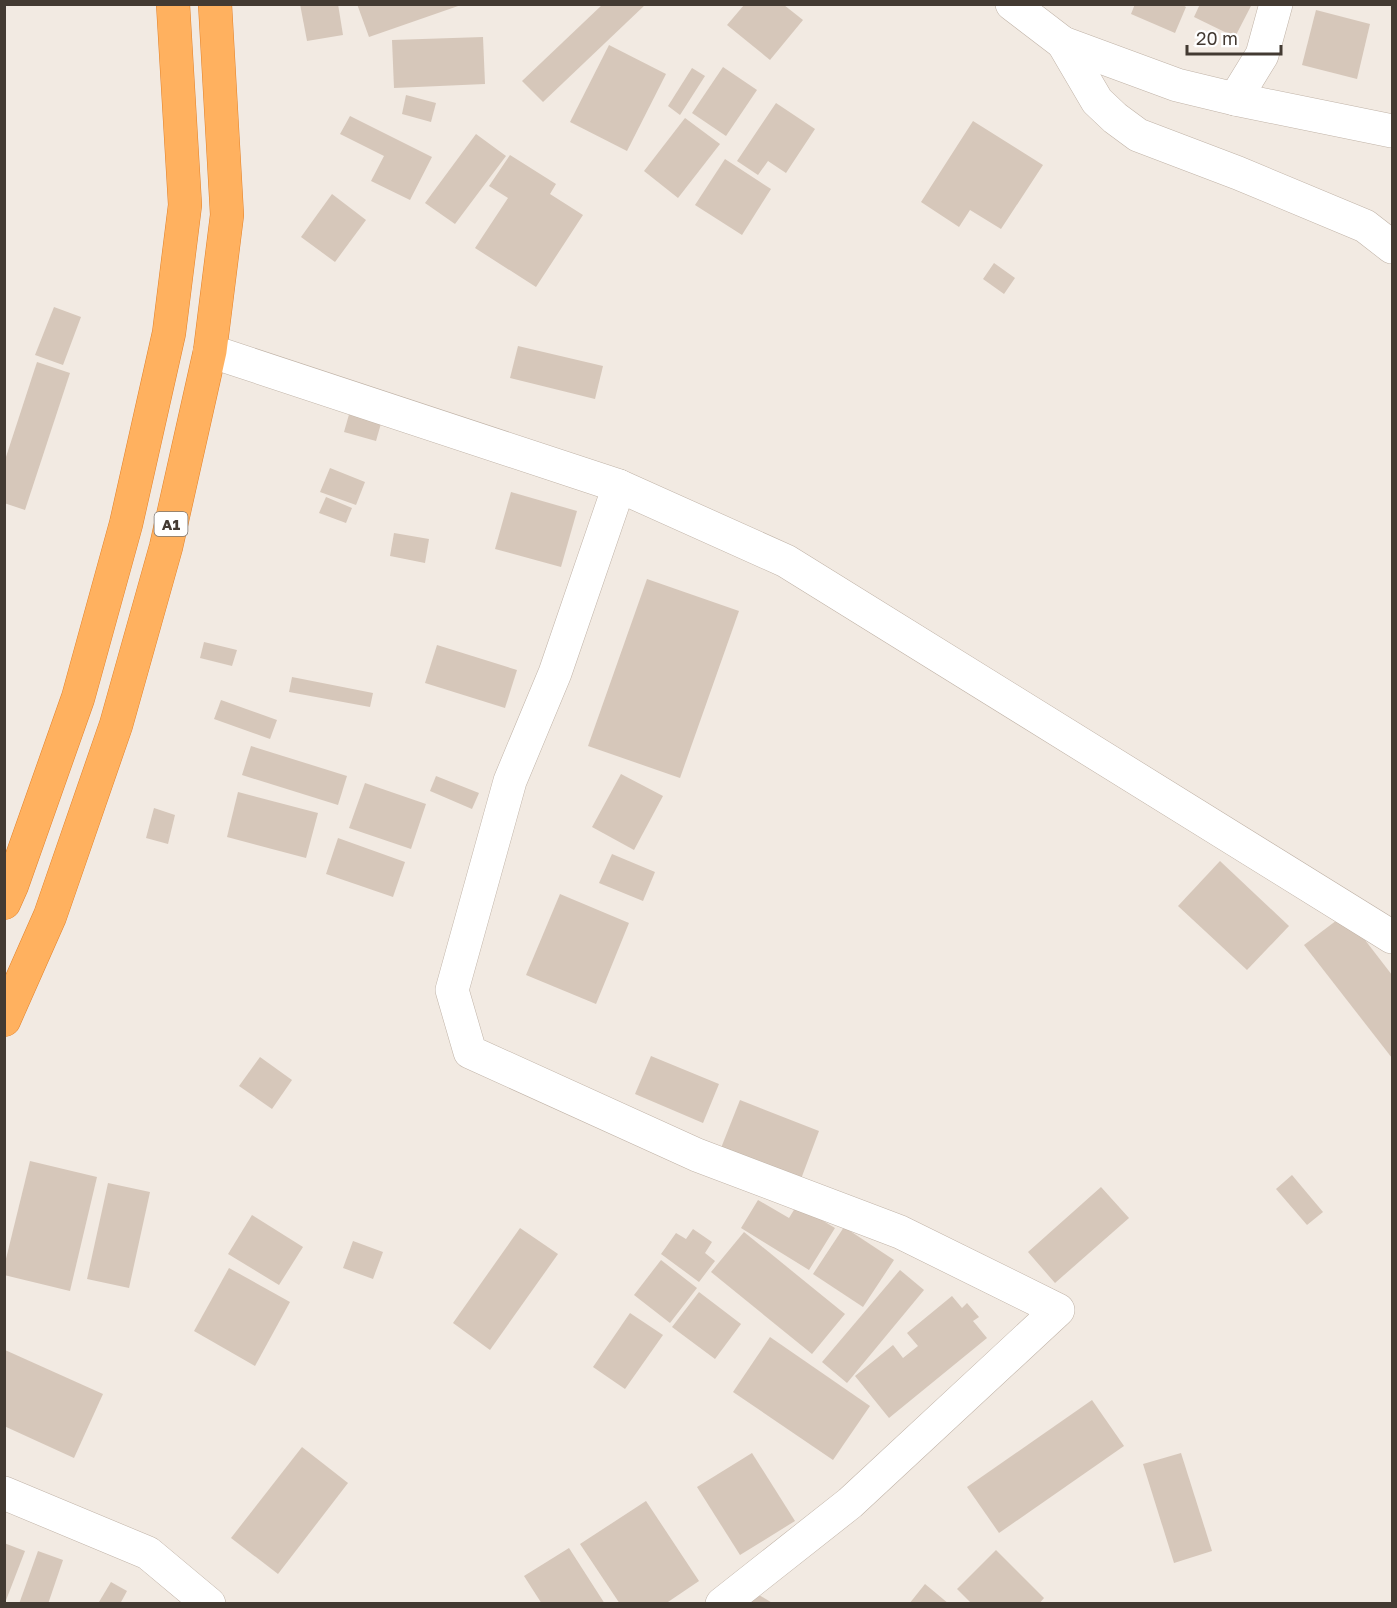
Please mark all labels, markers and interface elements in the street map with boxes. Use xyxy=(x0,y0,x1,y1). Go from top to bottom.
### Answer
scale bar xyxy=(1187,18,1282,56)
text: 20 m xyxy=(1196,27,1238,49)
road number: A1 xyxy=(154,512,188,536)

